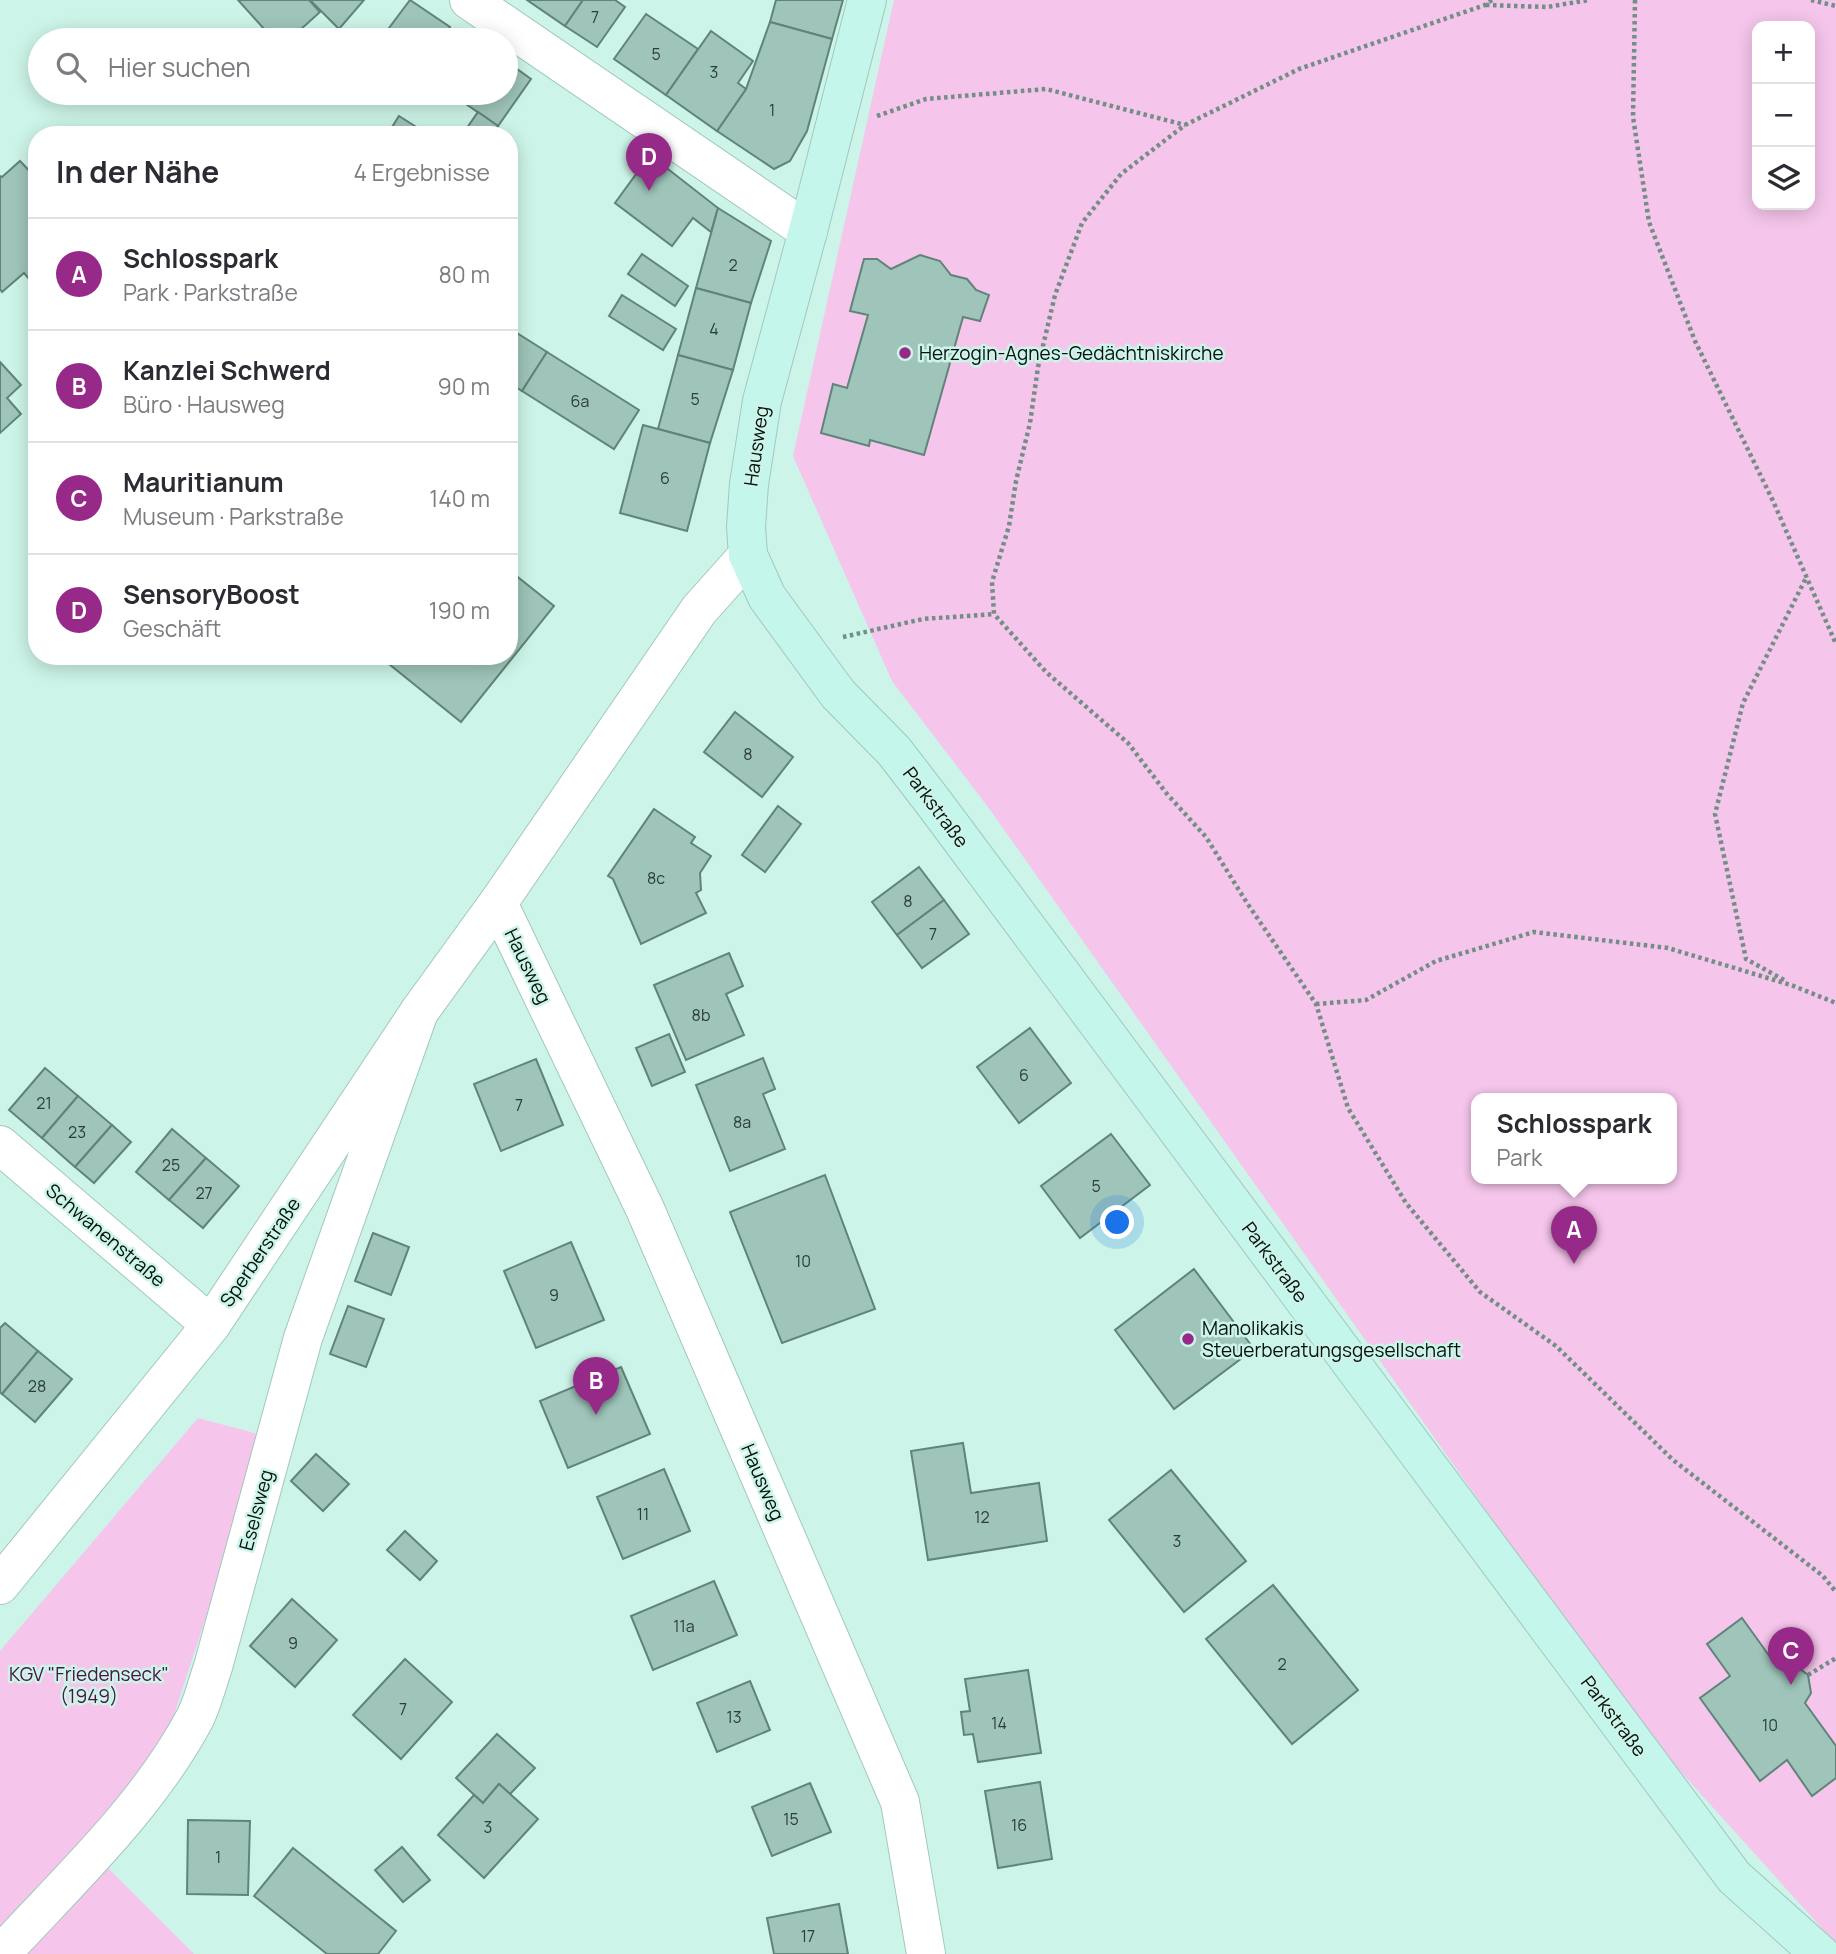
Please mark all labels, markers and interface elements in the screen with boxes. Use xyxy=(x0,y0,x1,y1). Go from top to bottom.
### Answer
house number: 7 xyxy=(591,6,599,28)
map controls xyxy=(1752,21,1815,210)
button: + xyxy=(1752,21,1815,84)
search box xyxy=(28,28,518,105)
house number: 5 xyxy=(651,43,661,65)
icon: search xyxy=(52,48,90,86)
text: Hier suchen xyxy=(108,49,251,85)
house number: 3 xyxy=(710,61,718,83)
button: − xyxy=(1752,84,1815,147)
house number: 1 xyxy=(769,99,775,121)
pin: D xyxy=(626,133,672,191)
button: layers xyxy=(1752,147,1815,210)
text: In der Nähe xyxy=(56,151,219,192)
text: 4 Ergebnisse xyxy=(354,156,490,188)
text: Schlosspark xyxy=(123,240,278,276)
house number: 2 xyxy=(728,254,738,276)
text: A xyxy=(71,258,87,290)
text: 80 m xyxy=(439,258,490,290)
text: Park · Parkstraße xyxy=(123,276,298,308)
house number: 4 xyxy=(709,318,719,340)
place label: Herzogin-Agnes-Gedächtniskirche xyxy=(919,340,1224,366)
marker: Herzogin-Agnes-Gedächtniskirche xyxy=(897,345,913,361)
text: Kanzlei Schwerd xyxy=(123,352,331,388)
text: B xyxy=(72,370,86,402)
text: 90 m xyxy=(438,370,490,402)
text: Büro · Hausweg xyxy=(123,388,285,420)
house number: 5 xyxy=(690,388,700,410)
house number: 6a xyxy=(571,390,589,412)
street label: Hausweg xyxy=(737,404,775,488)
text: Mauritianum xyxy=(123,464,284,500)
house number: 6 xyxy=(660,467,670,489)
text: C xyxy=(71,482,88,514)
text: 140 m xyxy=(429,482,490,514)
text: Museum · Parkstraße xyxy=(123,500,344,532)
text: SensoryBoost xyxy=(123,576,300,612)
text: D xyxy=(71,594,87,626)
text: 190 m xyxy=(429,594,490,626)
text: Geschäft xyxy=(123,612,221,644)
house number: 8 xyxy=(743,743,753,765)
street label: Parkstraße xyxy=(897,761,975,853)
house number: 8c xyxy=(647,867,665,889)
house number: 8 xyxy=(903,890,913,912)
house number: 7 xyxy=(929,923,937,945)
street label: Hausweg xyxy=(499,924,557,1008)
house number: 8b xyxy=(692,1004,710,1026)
house number: 6 xyxy=(1019,1064,1029,1086)
house number: 21 xyxy=(36,1092,52,1114)
popup xyxy=(1471,1093,1677,1184)
house number: 7 xyxy=(515,1094,523,1116)
text: Schlosspark xyxy=(1497,1105,1651,1141)
house number: 8a xyxy=(733,1111,751,1133)
house number: 23 xyxy=(68,1121,86,1143)
text: Park xyxy=(1497,1141,1542,1173)
house number: 25 xyxy=(162,1154,180,1176)
house number: 5 xyxy=(1091,1175,1101,1197)
street label: Schwanenstraße xyxy=(41,1177,171,1293)
house number: 27 xyxy=(195,1182,213,1204)
street label: Sperberstraße xyxy=(214,1192,306,1312)
your location xyxy=(1100,1205,1134,1239)
pin: A xyxy=(1551,1206,1597,1264)
street label: Parkstraße xyxy=(1236,1216,1314,1308)
house number: 10 xyxy=(795,1250,811,1272)
house number: 9 xyxy=(549,1284,559,1306)
place label: Manolikakis Steuerberatungsgesellschaft xyxy=(1202,1315,1461,1363)
marker: Manolikakis Steuerberatungsgesellschaft xyxy=(1180,1331,1196,1347)
pin: B xyxy=(573,1357,619,1415)
house number: 28 xyxy=(28,1375,46,1397)
street label: Hausweg xyxy=(735,1440,791,1524)
street label: Eselsweg xyxy=(233,1467,279,1553)
house number: 11 xyxy=(637,1503,649,1525)
house number: 12 xyxy=(974,1506,990,1528)
house number: 3 xyxy=(1173,1530,1181,1552)
house number: 11a xyxy=(673,1615,695,1637)
pin: C xyxy=(1768,1627,1814,1685)
house number: 9 xyxy=(288,1632,298,1654)
house number: 2 xyxy=(1277,1653,1287,1675)
park label: KGV "Friedenseck" (1949) xyxy=(9,1661,169,1709)
street label: Parkstraße xyxy=(1575,1670,1653,1762)
house number: 7 xyxy=(399,1698,407,1720)
house number: 13 xyxy=(726,1706,742,1728)
house number: 14 xyxy=(991,1712,1007,1734)
house number: 10 xyxy=(1762,1714,1778,1736)
house number: 15 xyxy=(783,1808,799,1830)
house number: 16 xyxy=(1011,1814,1027,1836)
house number: 3 xyxy=(484,1816,492,1838)
house number: 1 xyxy=(215,1846,221,1868)
house number: 17 xyxy=(801,1925,815,1947)

